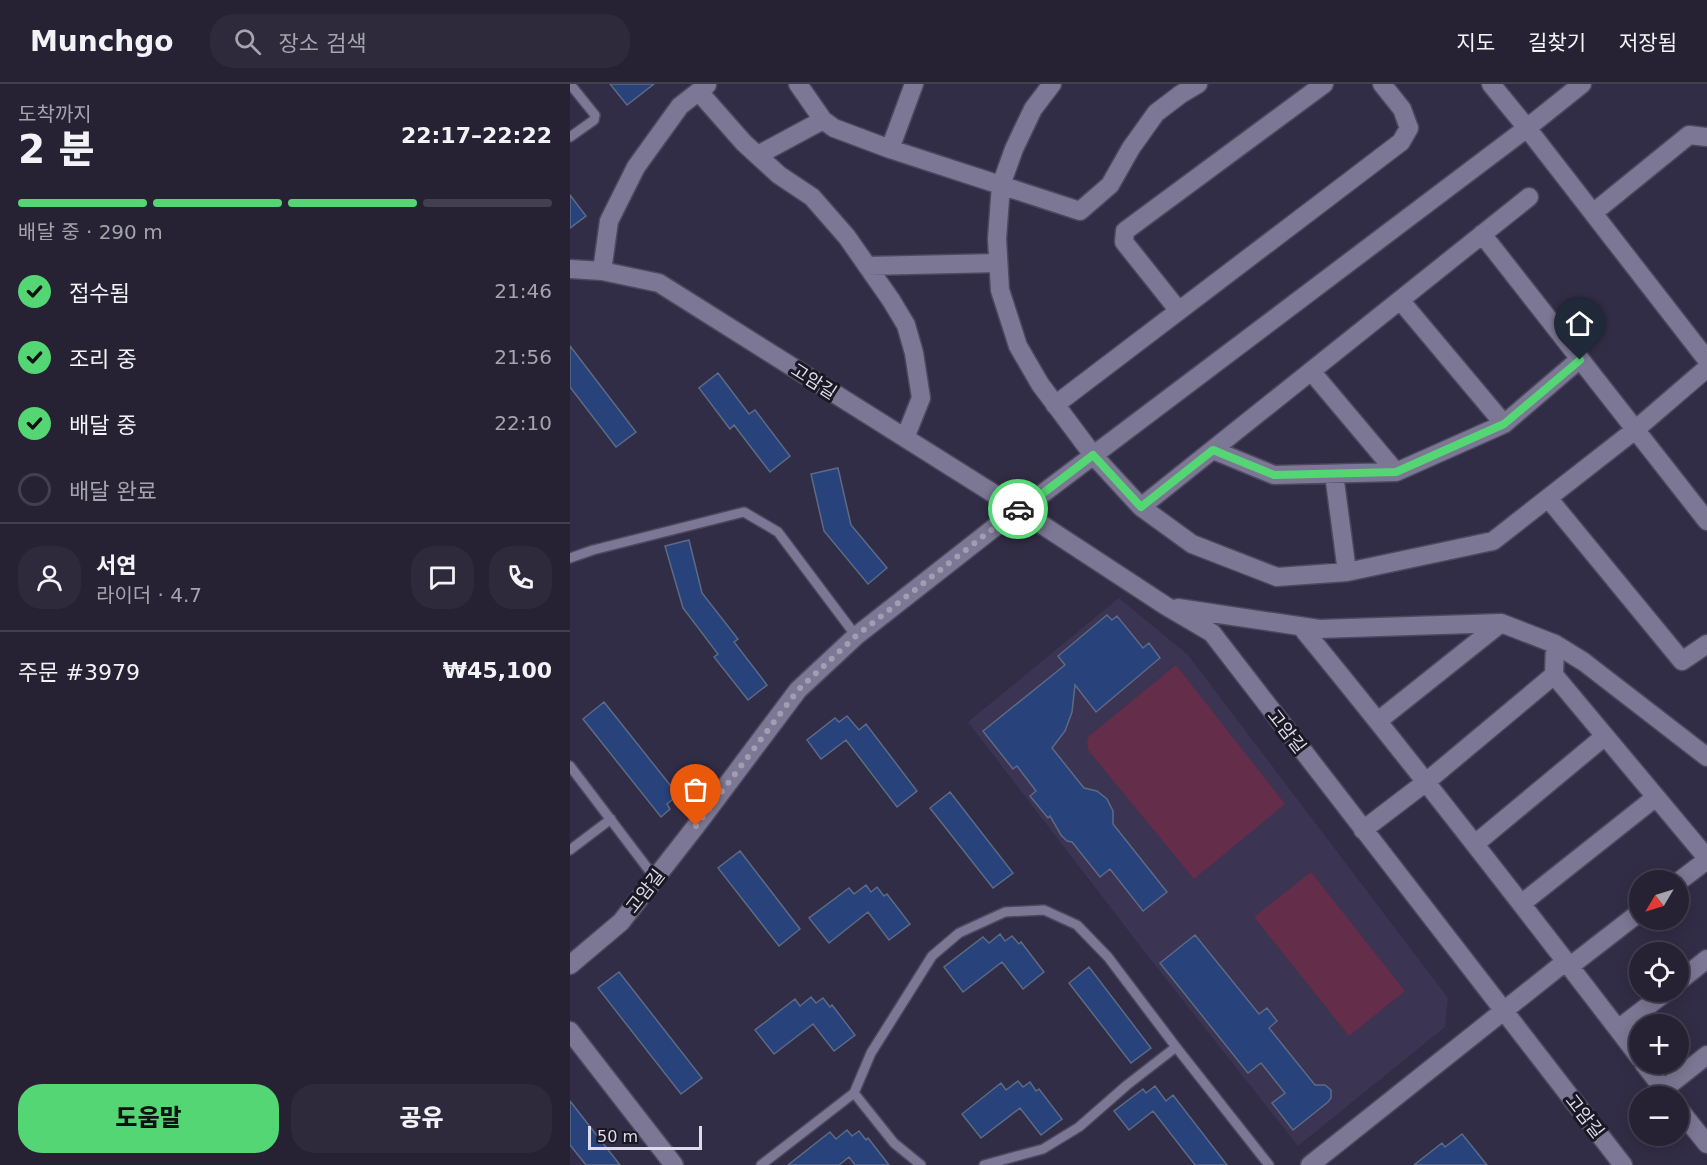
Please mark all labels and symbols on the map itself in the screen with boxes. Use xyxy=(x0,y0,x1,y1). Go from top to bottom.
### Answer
pin xyxy=(1554,298,1605,360)
street label: 고암길 xyxy=(787,359,841,403)
courier xyxy=(988,479,1048,539)
street label: 고암길 xyxy=(1263,705,1311,757)
pin xyxy=(670,764,721,826)
street label: 고암길 xyxy=(621,865,669,917)
north arrow xyxy=(1629,870,1689,930)
street label: 고암길 xyxy=(1561,1090,1609,1142)
scale bar xyxy=(588,1123,702,1150)

